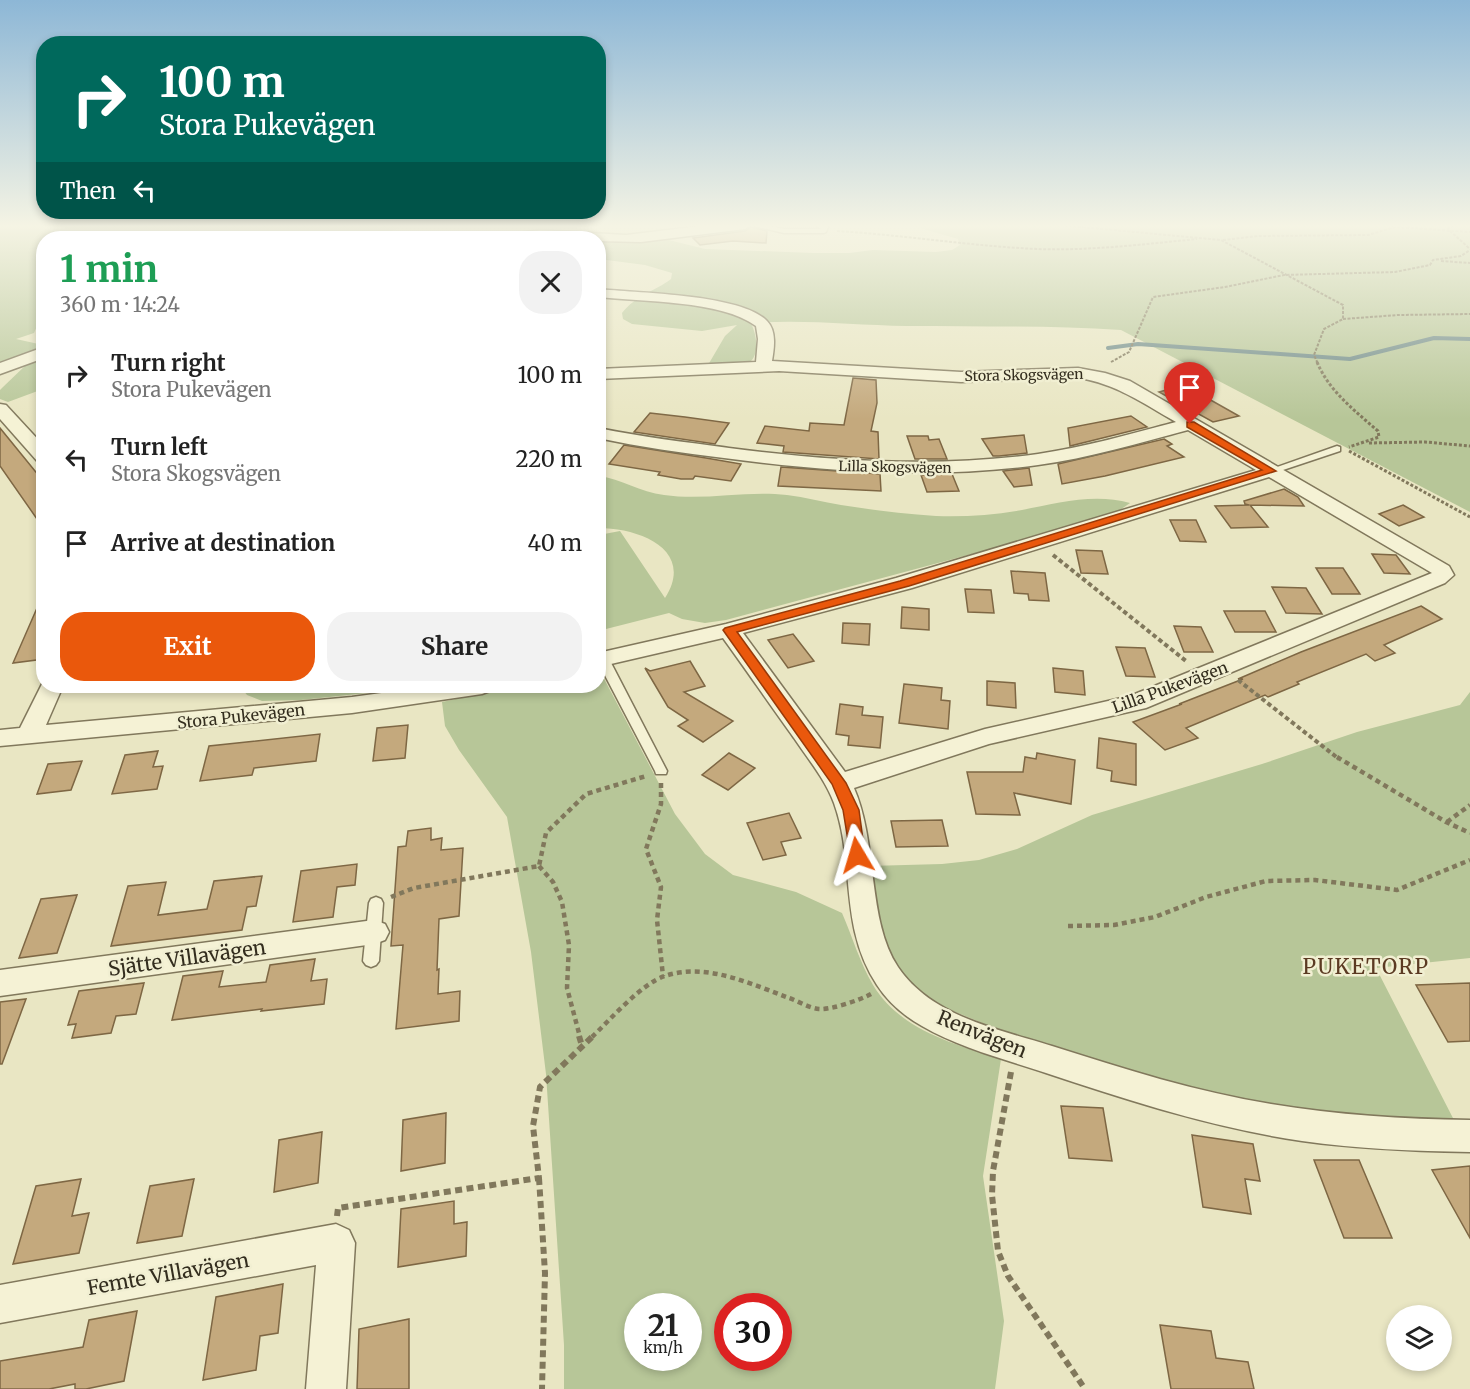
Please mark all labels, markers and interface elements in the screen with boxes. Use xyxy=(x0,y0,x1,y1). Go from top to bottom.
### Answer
text: 100 m xyxy=(159,56,285,108)
icon: right xyxy=(60,60,138,138)
text: Stora Pukevägen xyxy=(159,108,376,142)
icon: left xyxy=(128,174,161,207)
text: Then xyxy=(60,177,116,205)
text: 1 min xyxy=(60,247,158,292)
button: close xyxy=(519,251,582,314)
text: 360 m · 14:24 xyxy=(60,292,180,317)
text: Turn right xyxy=(111,349,225,377)
icon: right xyxy=(60,359,93,392)
text: 100 m xyxy=(517,361,582,389)
pin xyxy=(1164,362,1215,424)
street label: Stora Skogsvägen xyxy=(964,365,1084,385)
icon: arrive xyxy=(1173,371,1206,404)
text: Stora Pukevägen xyxy=(111,377,272,402)
text: Turn left xyxy=(111,433,208,461)
icon: left xyxy=(60,443,93,476)
text: 220 m xyxy=(515,445,582,473)
street label: Lilla Skogsvägen xyxy=(838,457,952,477)
text: Stora Skogsvägen xyxy=(111,461,281,486)
icon: arrive xyxy=(60,527,93,560)
text: Arrive at destination xyxy=(111,529,335,557)
text: 40 m xyxy=(527,529,582,557)
button: Exit xyxy=(60,612,315,681)
button: Share xyxy=(327,612,582,681)
street label: Lilla Pukevägen xyxy=(1109,657,1231,717)
street label: Stora Pukevägen xyxy=(176,699,306,733)
position arrow xyxy=(825,823,889,887)
street label: Sjätte Villavägen xyxy=(107,934,267,981)
district label: PUKETORP xyxy=(1303,953,1429,980)
street label: Renvägen xyxy=(934,1004,1031,1063)
street label: Femte Villavägen xyxy=(85,1247,251,1300)
speed limit sign: 30 xyxy=(714,1293,792,1371)
map controls xyxy=(1386,1305,1452,1371)
button: layers xyxy=(1386,1305,1452,1371)
text: 21 xyxy=(648,1306,678,1344)
text: km/h xyxy=(643,1338,683,1357)

